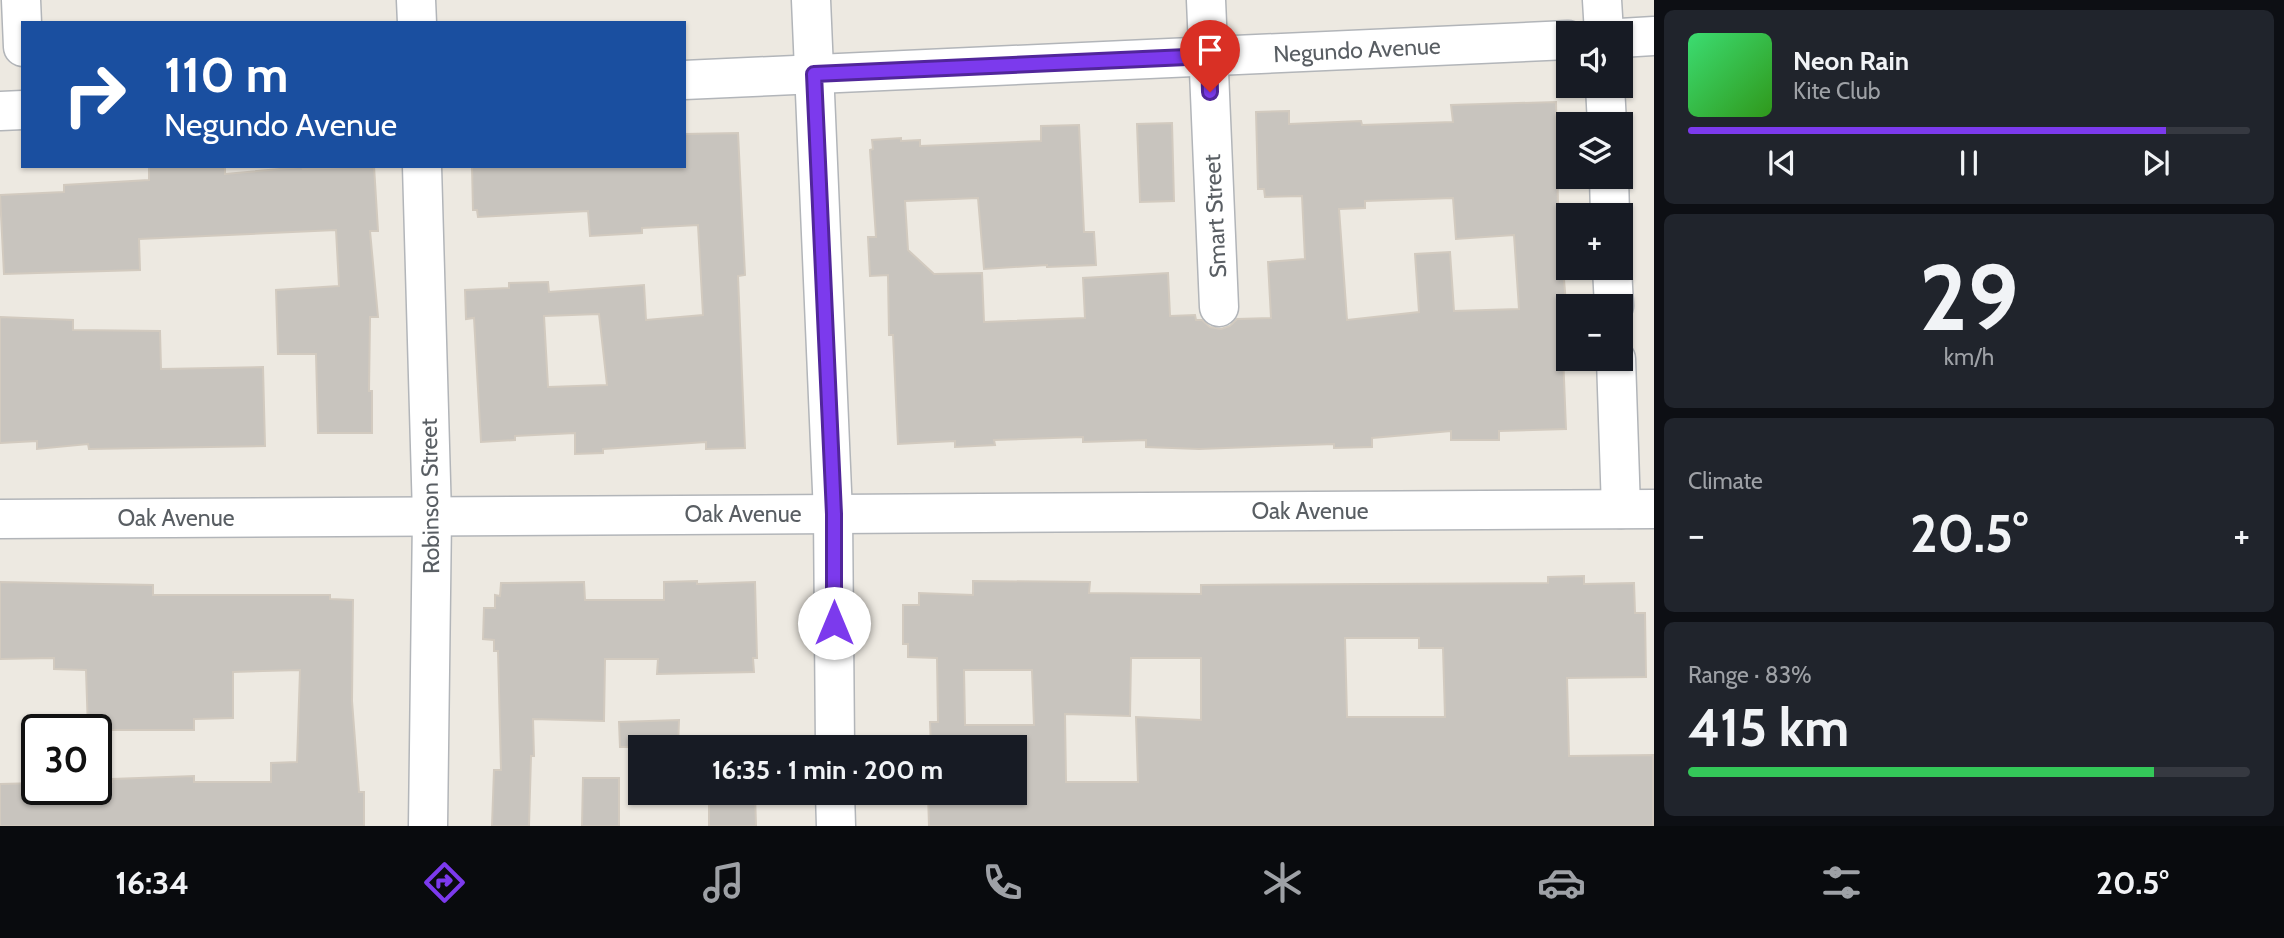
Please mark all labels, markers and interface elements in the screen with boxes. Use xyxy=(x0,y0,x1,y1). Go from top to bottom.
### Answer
pin xyxy=(1180,20,1240,92)
map controls xyxy=(1556,21,1633,371)
button: sound xyxy=(1556,21,1633,98)
icon: arrive xyxy=(1191,31,1229,69)
street label: Negundo Avenue xyxy=(1273,32,1442,68)
text: 110 m xyxy=(164,45,288,104)
text: Neon Rain xyxy=(1793,45,1909,77)
icon: right xyxy=(49,49,140,140)
text: Kite Club xyxy=(1793,77,1880,105)
text: Negundo Avenue xyxy=(164,105,397,144)
button: layers xyxy=(1556,112,1633,189)
icon: previous xyxy=(1763,144,1801,182)
icon: pause xyxy=(1950,144,1988,182)
icon: next xyxy=(2137,144,2175,182)
street label: Smart Street xyxy=(1198,153,1232,279)
button: + xyxy=(1556,203,1633,280)
text: 29 xyxy=(1919,242,2019,353)
button: − xyxy=(1556,294,1633,371)
text: km/h xyxy=(1944,343,1994,371)
street label: Robinson Street xyxy=(415,418,445,574)
text: Climate xyxy=(1688,467,1763,495)
street label: Oak Avenue xyxy=(1252,497,1369,525)
street label: Oak Avenue xyxy=(685,500,802,528)
text: 20.5° xyxy=(1910,502,2028,565)
street label: Oak Avenue xyxy=(118,504,235,532)
text: − xyxy=(1688,511,1705,558)
text: + xyxy=(2233,511,2250,558)
position arrow xyxy=(797,586,871,660)
text: Range · 83% xyxy=(1688,661,1812,689)
text: 415 km xyxy=(1688,696,1849,759)
speed limit sign: 30 xyxy=(21,714,112,805)
text: 16:35 · 1 min · 200 m xyxy=(712,754,943,786)
icon: directions xyxy=(420,858,469,907)
icon: music xyxy=(699,858,748,907)
icon: phone xyxy=(978,858,1027,907)
icon: climate xyxy=(1258,858,1307,907)
icon: car xyxy=(1537,858,1586,907)
icon: filters xyxy=(1817,858,1866,907)
text: 16:34 xyxy=(115,863,189,902)
text: 20.5° xyxy=(2096,863,2169,902)

